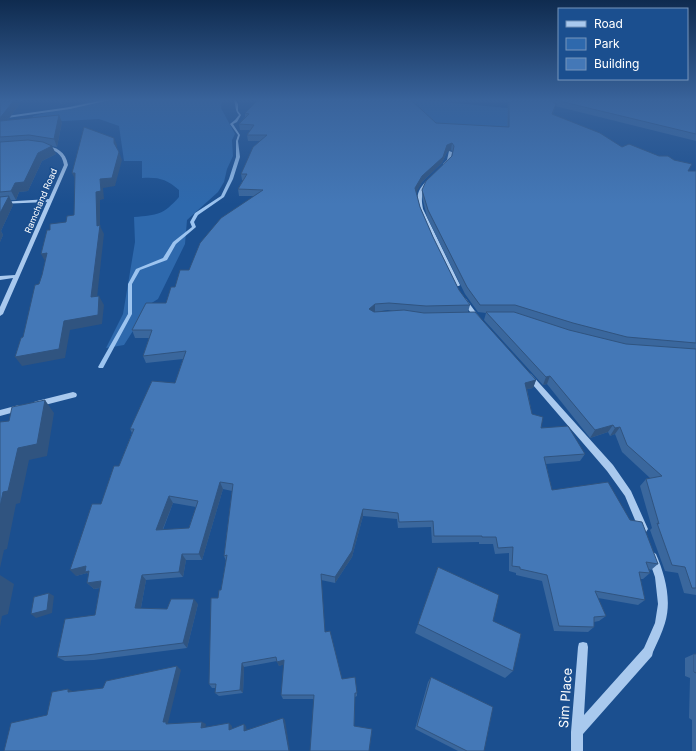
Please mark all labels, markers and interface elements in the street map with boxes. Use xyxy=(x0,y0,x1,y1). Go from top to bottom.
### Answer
legend xyxy=(558,8,688,80)
text: Road xyxy=(594,16,623,31)
text: Park xyxy=(594,36,620,51)
text: Building xyxy=(594,56,639,71)
street label: Ramchand Road xyxy=(22,167,59,235)
street label: Sim Place xyxy=(555,667,575,729)

